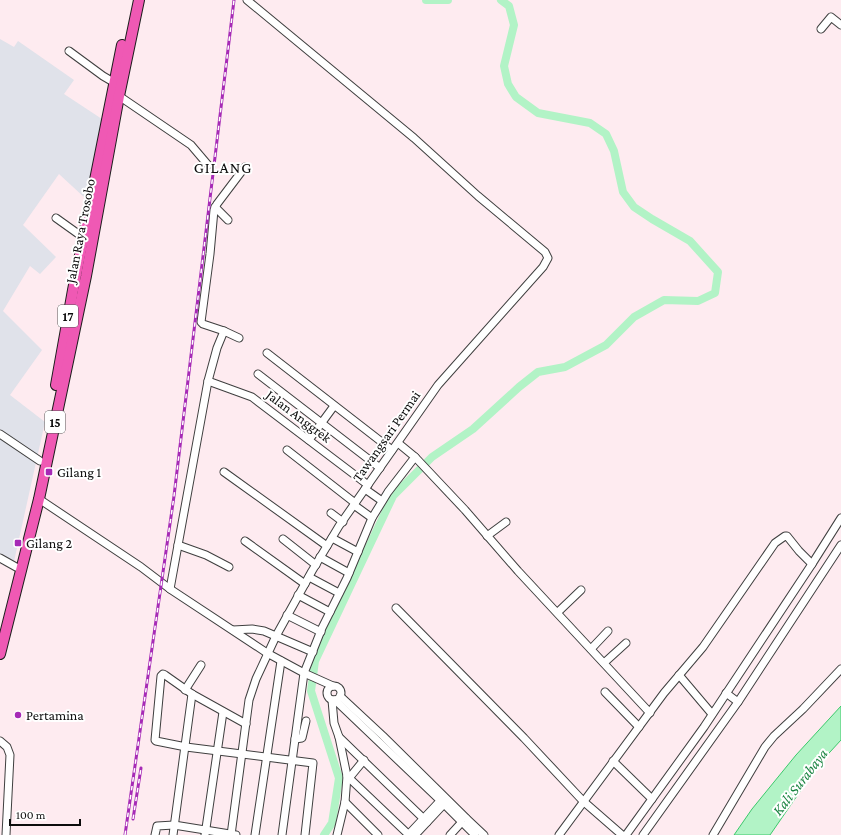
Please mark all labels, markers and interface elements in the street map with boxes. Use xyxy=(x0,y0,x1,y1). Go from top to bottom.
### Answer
district label: GILANG xyxy=(194,159,252,176)
street label: Jalan Raya Trosobo xyxy=(62,177,98,287)
road number: 17 xyxy=(58,305,78,327)
street label: Jalan Anggrek xyxy=(262,385,335,446)
street label: Tawangsari Permai xyxy=(349,387,423,484)
road number: 15 xyxy=(45,411,65,433)
place label: Gilang 1 xyxy=(57,464,102,480)
marker: Gilang 1 xyxy=(44,467,54,477)
place label: Gilang 2 xyxy=(26,535,73,551)
marker: Gilang 2 xyxy=(13,538,23,548)
place label: Pertamina xyxy=(26,707,84,723)
marker: Pertamina xyxy=(13,710,23,720)
water label: Kali Surabaya xyxy=(769,746,832,819)
scale bar xyxy=(10,801,80,827)
text: 100 m xyxy=(16,808,46,822)

